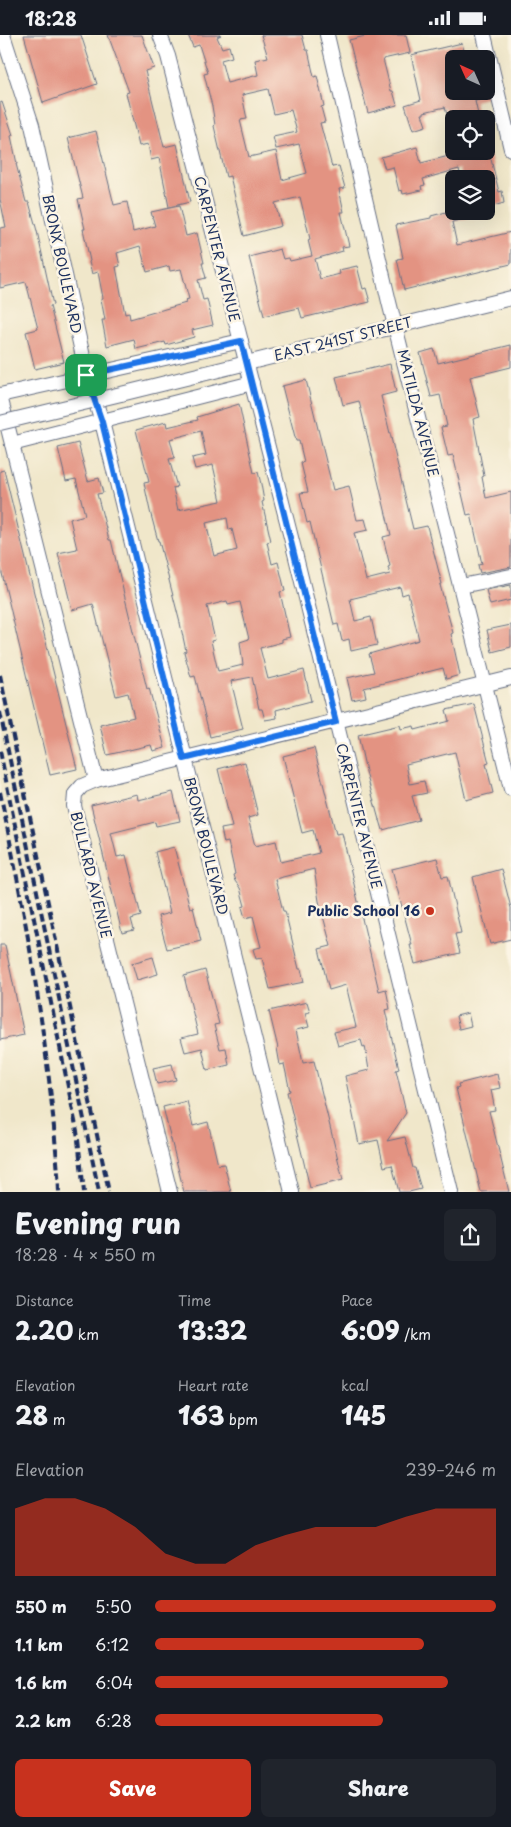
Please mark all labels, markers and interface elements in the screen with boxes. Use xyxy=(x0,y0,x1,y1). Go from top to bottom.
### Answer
text: 18:28 xyxy=(25,4,77,32)
north arrow xyxy=(445,50,495,100)
map controls xyxy=(445,50,495,220)
button: locate xyxy=(445,110,495,160)
button: layers xyxy=(445,170,495,220)
street label: CARPENTER AVENUE xyxy=(189,174,246,324)
street label: BRONX BOULEVARD xyxy=(37,192,87,335)
street label: EAST 241ST STREET xyxy=(272,311,415,366)
street label: MATILDA AVENUE xyxy=(392,347,445,479)
pin xyxy=(65,354,107,396)
icon: arrive xyxy=(72,361,100,389)
street label: CARPENTER AVENUE xyxy=(331,741,388,891)
street label: BRONX BOULEVARD xyxy=(179,775,234,917)
street label: BULLARD AVENUE xyxy=(66,809,117,941)
place label: Public School 16 xyxy=(307,900,420,921)
marker: Public School 16 xyxy=(424,905,436,917)
text: Evening run xyxy=(15,1201,181,1244)
button: share xyxy=(444,1209,496,1261)
text: 18:28 · 4 × 550 m xyxy=(15,1242,155,1266)
text: Distance xyxy=(15,1290,74,1311)
text: Time xyxy=(178,1290,211,1311)
text: Pace xyxy=(341,1290,373,1311)
text: 2.20 xyxy=(15,1311,73,1349)
text: 13:32 xyxy=(178,1311,247,1349)
text: 6:09 xyxy=(341,1311,400,1349)
text: km xyxy=(73,1324,99,1345)
text: /km xyxy=(400,1324,431,1345)
text: Elevation xyxy=(15,1375,75,1396)
text: Heart rate xyxy=(178,1375,249,1396)
text: kcal xyxy=(341,1375,369,1396)
text: 28 xyxy=(15,1396,48,1434)
text: 163 xyxy=(178,1396,225,1434)
text: 145 xyxy=(341,1396,386,1434)
text: m xyxy=(48,1409,66,1430)
text: bpm xyxy=(225,1409,258,1430)
text: Elevation xyxy=(15,1457,84,1481)
text: 239–246 m xyxy=(406,1457,496,1481)
text: 550 m xyxy=(15,1594,67,1618)
text: 5:50 xyxy=(95,1594,132,1618)
text: 1.1 km xyxy=(15,1632,63,1656)
text: 6:12 xyxy=(95,1632,129,1656)
text: 1.6 km xyxy=(15,1670,67,1694)
text: 6:04 xyxy=(95,1670,133,1694)
text: 2.2 km xyxy=(15,1708,71,1732)
text: 6:28 xyxy=(95,1708,132,1732)
button: Save xyxy=(15,1759,251,1817)
button: Share xyxy=(261,1759,496,1817)

